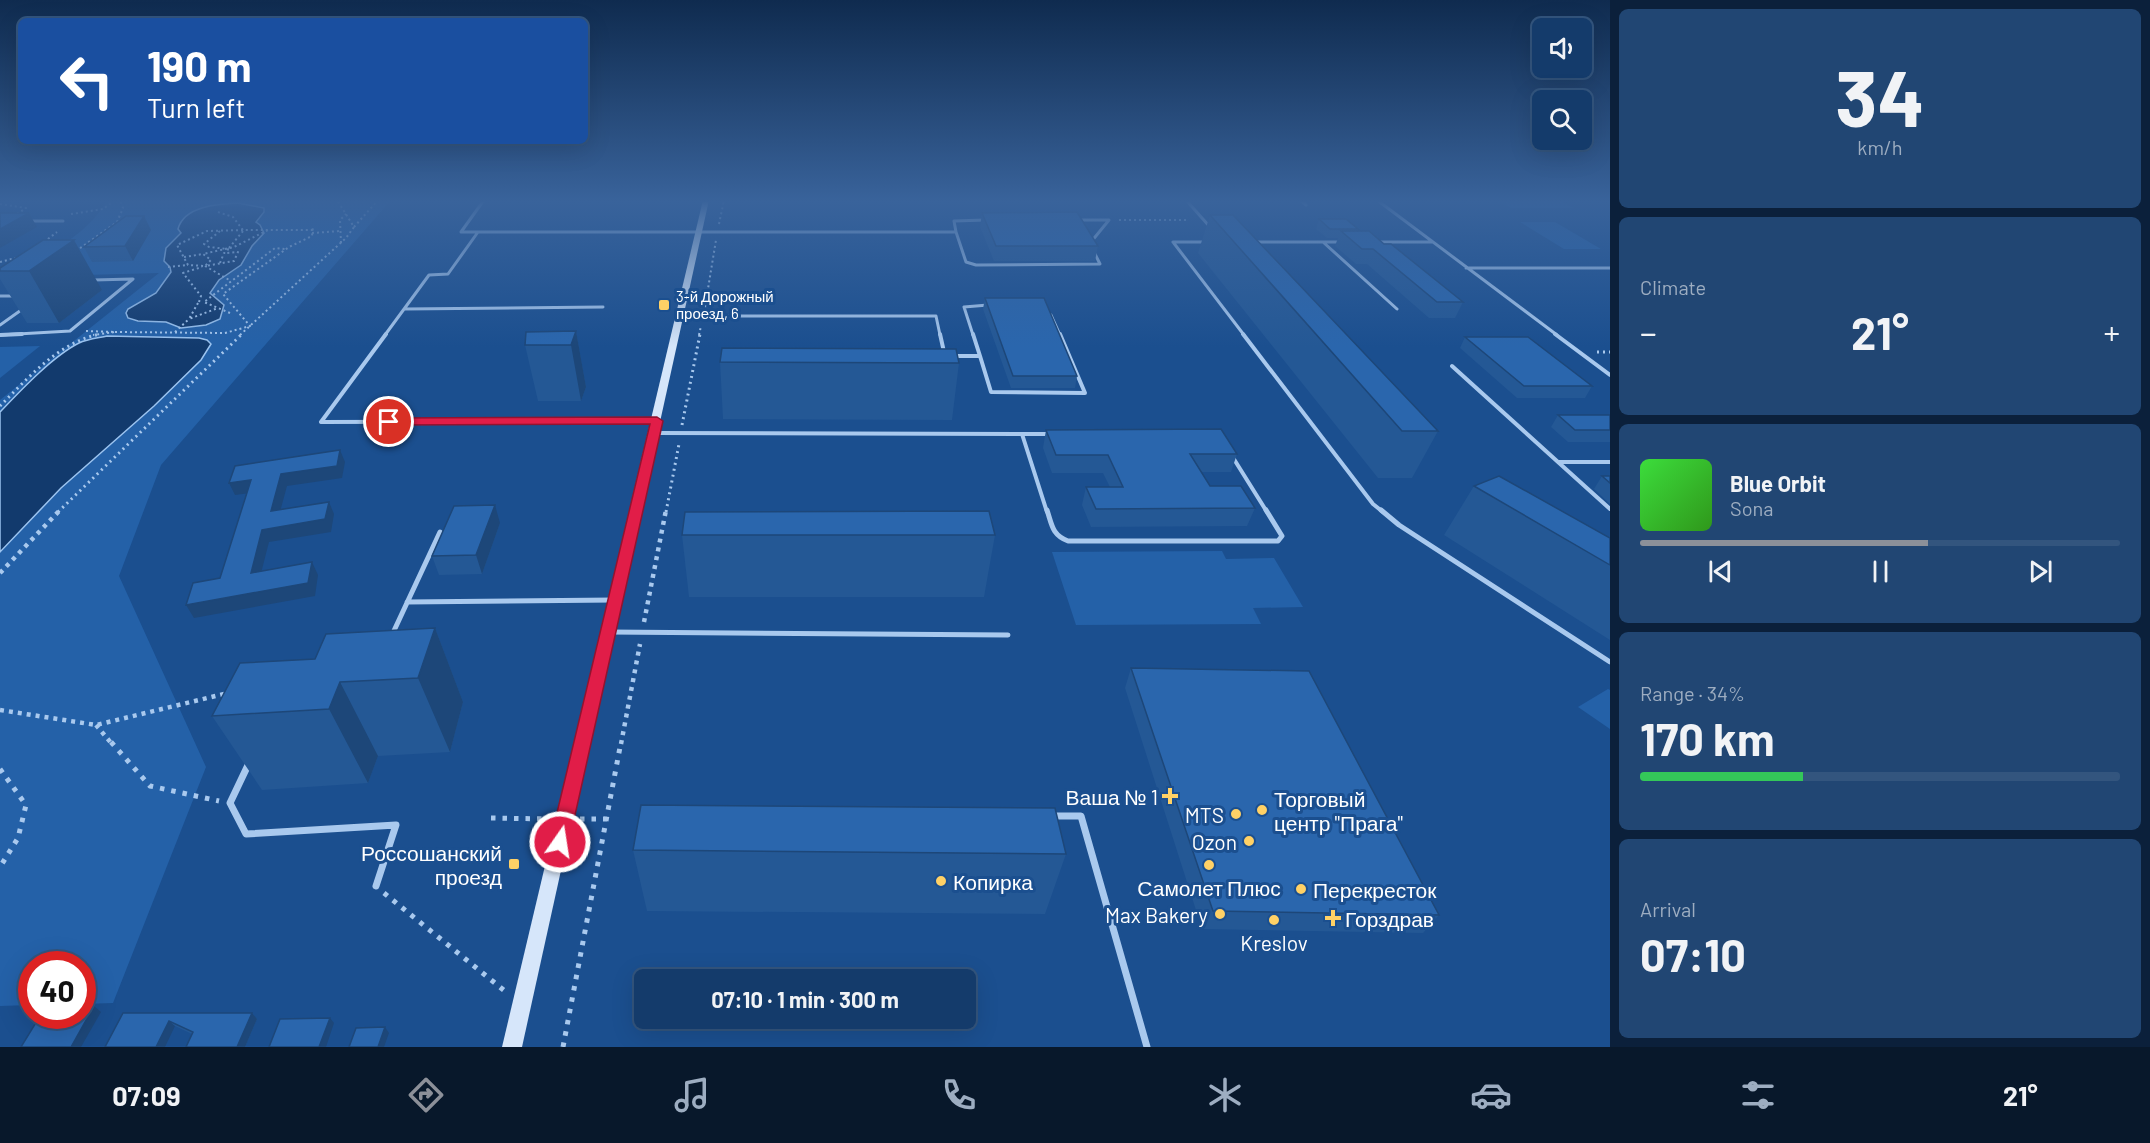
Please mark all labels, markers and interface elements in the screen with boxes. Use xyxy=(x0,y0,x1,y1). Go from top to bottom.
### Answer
map controls xyxy=(1532,18,1592,150)
button: sound xyxy=(1532,18,1592,78)
text: 190 m xyxy=(147,40,252,90)
icon: left xyxy=(48,42,126,120)
text: 34 xyxy=(1835,49,1925,143)
button: search xyxy=(1532,90,1592,150)
text: Turn left xyxy=(147,91,245,123)
text: km/h xyxy=(1857,135,1903,159)
text: Climate xyxy=(1640,275,1706,299)
place label: 3-й Дорожный проезд, 6 xyxy=(676,287,774,322)
marker: 3-й Дорожный проезд, 6 xyxy=(657,298,671,312)
text: 21° xyxy=(1851,305,1909,359)
text: − xyxy=(1640,312,1657,352)
text: + xyxy=(2104,312,2120,352)
pin xyxy=(363,396,414,447)
icon: arrive xyxy=(372,405,405,438)
text: Blue Orbit xyxy=(1730,470,1826,496)
text: Sona xyxy=(1730,496,1774,520)
icon: previous xyxy=(1704,555,1737,588)
icon: pause xyxy=(1864,555,1897,588)
icon: next xyxy=(2024,555,2057,588)
text: Range · 34% xyxy=(1640,681,1745,705)
text: 170 km xyxy=(1640,711,1774,765)
place label: Ваша № 1 xyxy=(1066,784,1158,809)
place label: Торговый центр "Прага" xyxy=(1274,786,1403,835)
marker: Ваша № 1 xyxy=(1163,789,1177,803)
place label: MTS xyxy=(1185,802,1224,827)
marker: Торговый центр "Прага" xyxy=(1255,803,1269,817)
marker: MTS xyxy=(1229,807,1243,821)
position arrow xyxy=(528,810,592,874)
place label: Ozon xyxy=(1192,829,1237,854)
marker: Ozon xyxy=(1242,834,1256,848)
place label: Россошанский проезд xyxy=(361,840,502,889)
marker: Россошанский проезд xyxy=(507,857,521,871)
marker: Самолет Плюс xyxy=(1202,858,1216,872)
place label: Копирка xyxy=(953,869,1033,894)
marker: Копирка xyxy=(934,874,948,888)
place label: Самолет Плюс xyxy=(1137,875,1281,900)
place label: Перекресток xyxy=(1313,877,1437,902)
marker: Перекресток xyxy=(1294,882,1308,896)
text: Arrival xyxy=(1640,897,1696,921)
place label: Max Bakery xyxy=(1105,902,1208,927)
place label: Горздрав xyxy=(1345,906,1434,931)
marker: Max Bakery xyxy=(1213,907,1227,921)
marker: Горздрав xyxy=(1326,911,1340,925)
marker: Kreslov xyxy=(1267,913,1281,927)
text: 07:10 xyxy=(1640,927,1746,981)
place label: Kreslov xyxy=(1240,930,1308,955)
speed limit sign: 40 xyxy=(18,951,96,1029)
text: 07:10 · 1 min · 300 m xyxy=(711,986,899,1012)
icon: directions xyxy=(405,1074,447,1116)
icon: music xyxy=(671,1074,713,1116)
icon: phone xyxy=(938,1074,980,1116)
icon: climate xyxy=(1204,1074,1246,1116)
icon: car xyxy=(1470,1074,1512,1116)
icon: filters xyxy=(1737,1074,1779,1116)
text: 07:09 xyxy=(112,1079,181,1111)
text: 21° xyxy=(2003,1079,2038,1111)

